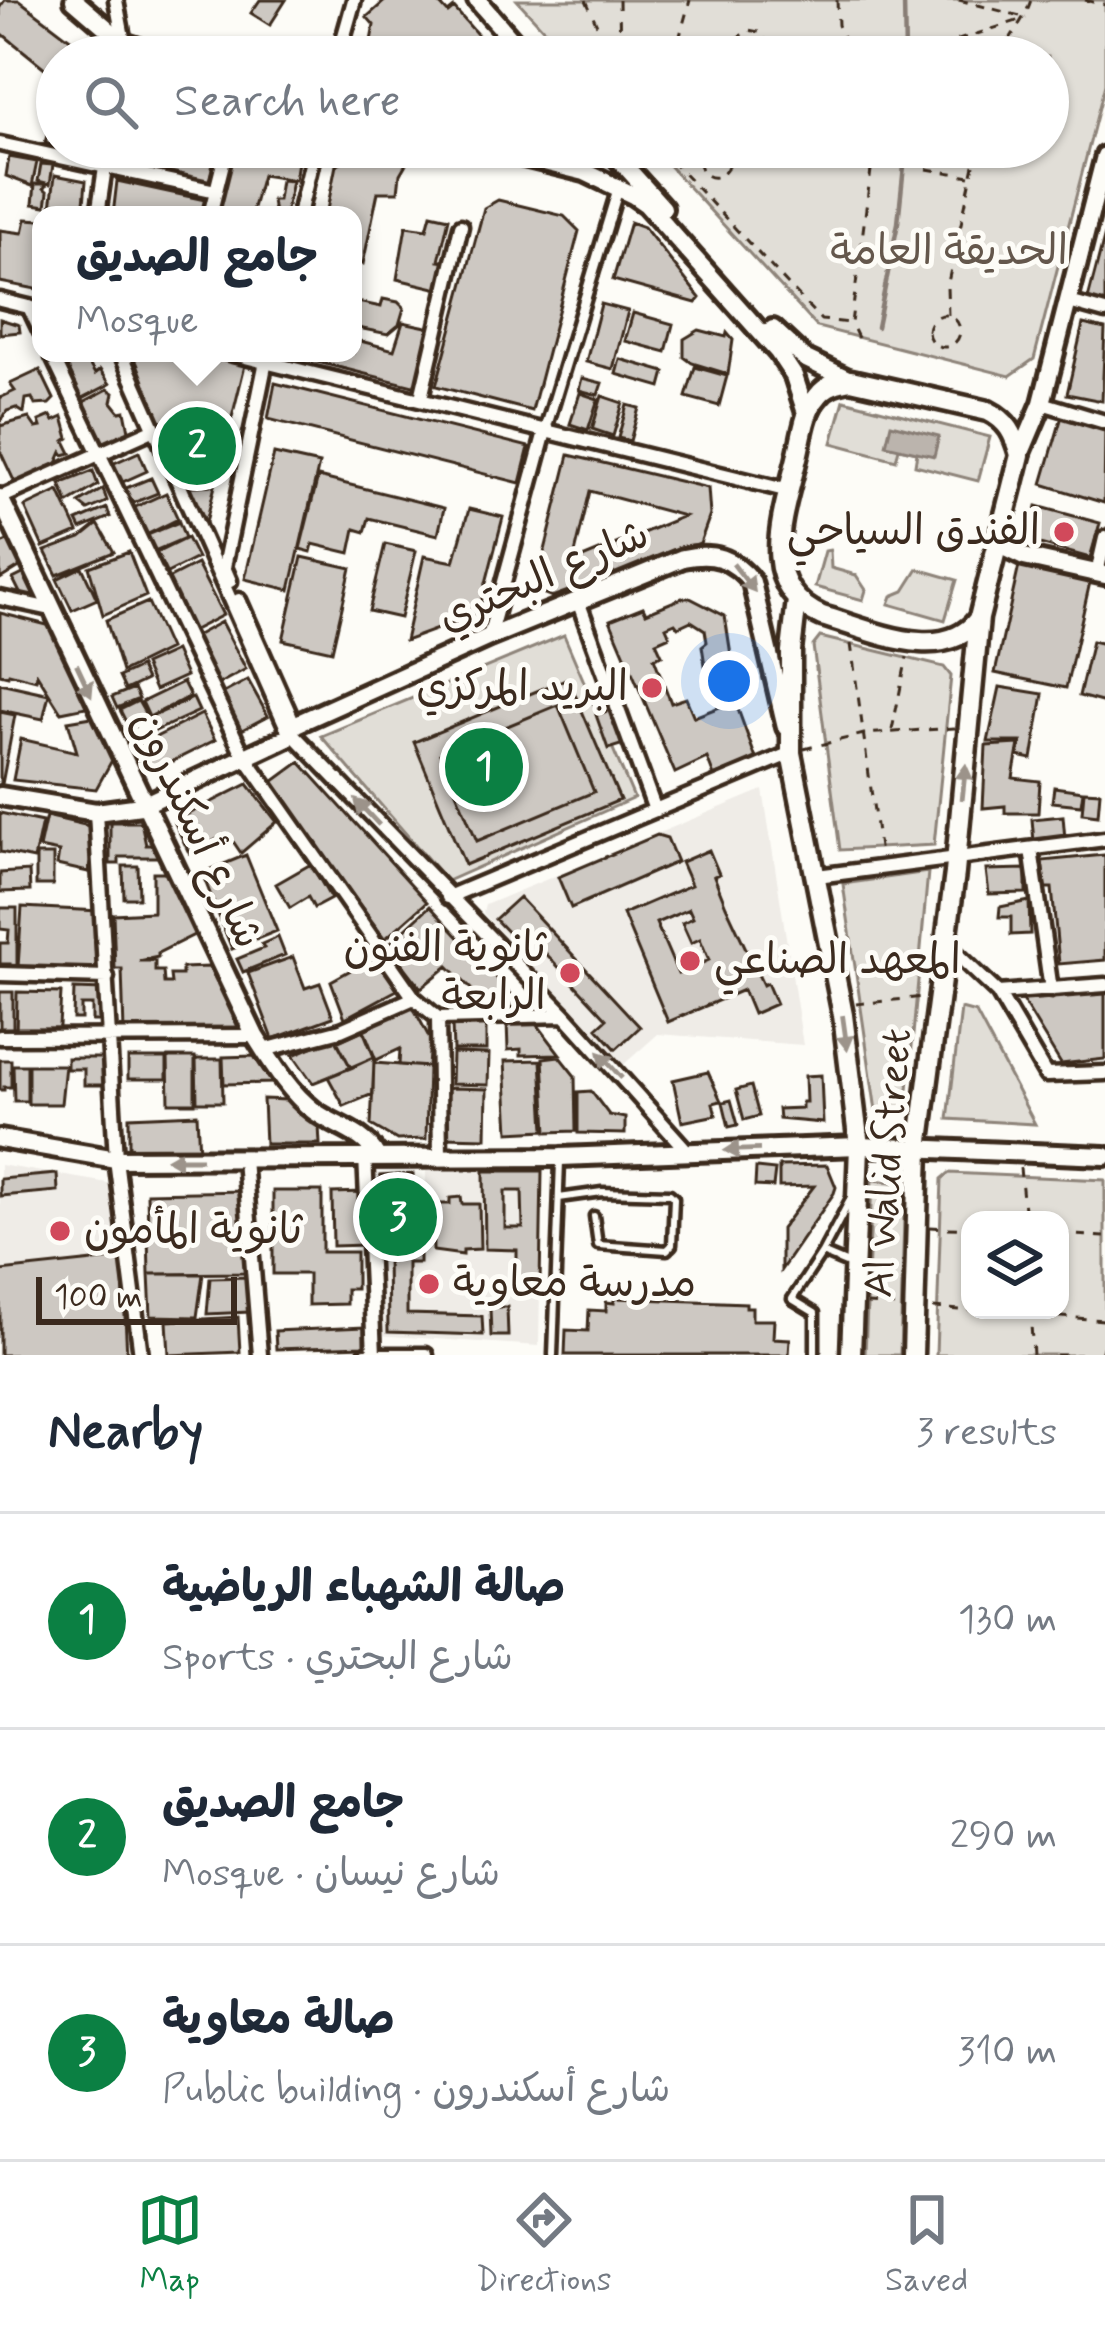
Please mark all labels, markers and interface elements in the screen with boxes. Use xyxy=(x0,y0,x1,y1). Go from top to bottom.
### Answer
search box xyxy=(36,36,1069,168)
icon: search xyxy=(78,69,144,135)
text: Search here xyxy=(174,73,401,132)
popup xyxy=(32,206,362,362)
park label: الحديقة العامة xyxy=(830,225,1068,280)
text: جامع الصديق xyxy=(76,229,318,288)
text: Mosque xyxy=(76,296,198,347)
pin: 2 xyxy=(158,401,236,491)
place label: الفندق السياحي xyxy=(787,505,1040,566)
street label: شارع البحتري xyxy=(430,508,658,646)
marker: الفندق السياحي xyxy=(1051,519,1077,545)
one-way arrow xyxy=(731,562,757,593)
your location xyxy=(699,651,759,711)
place label: البريد المركزي xyxy=(416,661,628,716)
one-way arrow xyxy=(74,663,94,698)
marker: البريد المركزي xyxy=(639,675,665,701)
street label: شارع أسكندرون xyxy=(117,702,275,958)
pin: 1 xyxy=(445,722,523,812)
one-way arrow xyxy=(954,763,973,800)
one-way arrow xyxy=(354,798,382,827)
place label: ثانوية الفنون الرابعة xyxy=(343,922,548,1025)
place label: المعهد الصناعي xyxy=(714,934,961,995)
marker: المعهد الصناعي xyxy=(677,948,703,974)
marker: ثانوية الفنون الرابعة xyxy=(557,960,583,986)
one-way arrow xyxy=(836,1014,855,1052)
street label: Al Walid Street xyxy=(852,1027,926,1299)
one-way arrow xyxy=(597,1050,624,1080)
one-way arrow xyxy=(722,1141,760,1160)
one-way arrow xyxy=(164,1149,202,1169)
pin: 3 xyxy=(359,1172,437,1262)
place label: ثانوية المأمون xyxy=(84,1204,304,1259)
map controls xyxy=(961,1211,1069,1319)
button: layers xyxy=(961,1211,1069,1319)
marker: ثانوية المأمون xyxy=(47,1218,73,1244)
place label: مدرسة معاوية xyxy=(453,1257,696,1312)
scale bar xyxy=(36,1271,237,1324)
marker: مدرسة معاوية xyxy=(416,1271,442,1297)
text: 100 m xyxy=(54,1276,143,1320)
text: Nearby xyxy=(48,1400,203,1466)
text: 3 results xyxy=(916,1408,1057,1459)
text: صالة الشهباء الرياضية xyxy=(162,1559,565,1618)
text: 1 xyxy=(78,1595,96,1646)
text: 130 m xyxy=(958,1595,1057,1646)
text: Sports · شارع البحتري xyxy=(162,1633,513,1684)
text: جامع الصديق xyxy=(162,1775,404,1834)
text: 2 xyxy=(77,1811,97,1862)
text: 290 m xyxy=(950,1811,1057,1862)
text: Mosque · شارع نيسان xyxy=(162,1849,500,1900)
text: صالة معاوية xyxy=(162,1991,395,2050)
text: 3 xyxy=(78,2027,96,2078)
text: 310 m xyxy=(958,2027,1057,2078)
text: Public building · شارع أسكندرون xyxy=(162,2065,670,2116)
tab: Map xyxy=(137,2187,203,2303)
tab: Directions xyxy=(476,2187,612,2303)
tab: Saved xyxy=(885,2187,968,2303)

